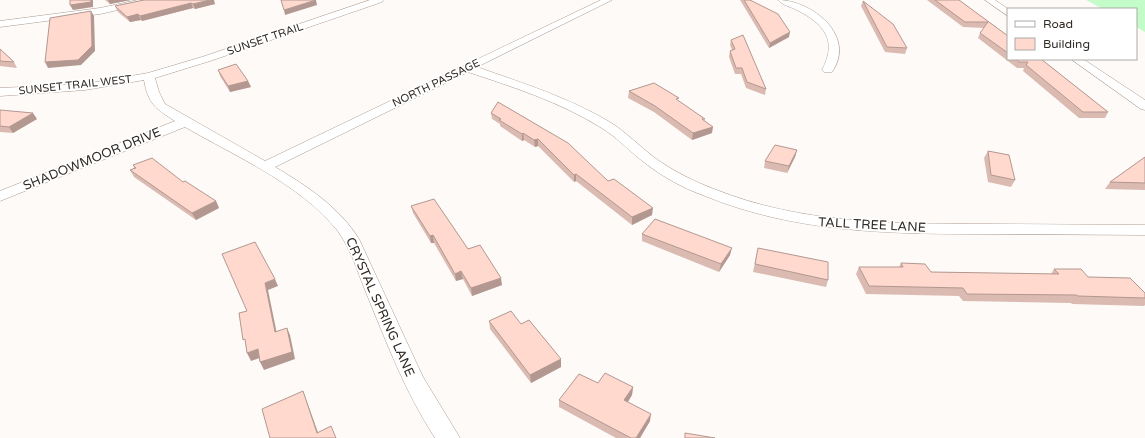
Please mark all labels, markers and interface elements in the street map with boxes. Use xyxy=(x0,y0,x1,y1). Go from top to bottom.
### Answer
legend xyxy=(1007,8,1137,60)
text: Road xyxy=(1043,17,1073,31)
street label: SUNSET TRAIL xyxy=(225,20,305,58)
text: Building xyxy=(1043,37,1090,51)
street label: NORTH PASSAGE xyxy=(390,56,482,110)
street label: SUNSET TRAIL WEST xyxy=(18,73,132,97)
street label: SHADOWMOOR DRIVE xyxy=(21,124,163,194)
street label: TALL TREE LANE xyxy=(818,214,926,236)
street label: CRYSTAL SPRING LANE xyxy=(342,235,418,379)

